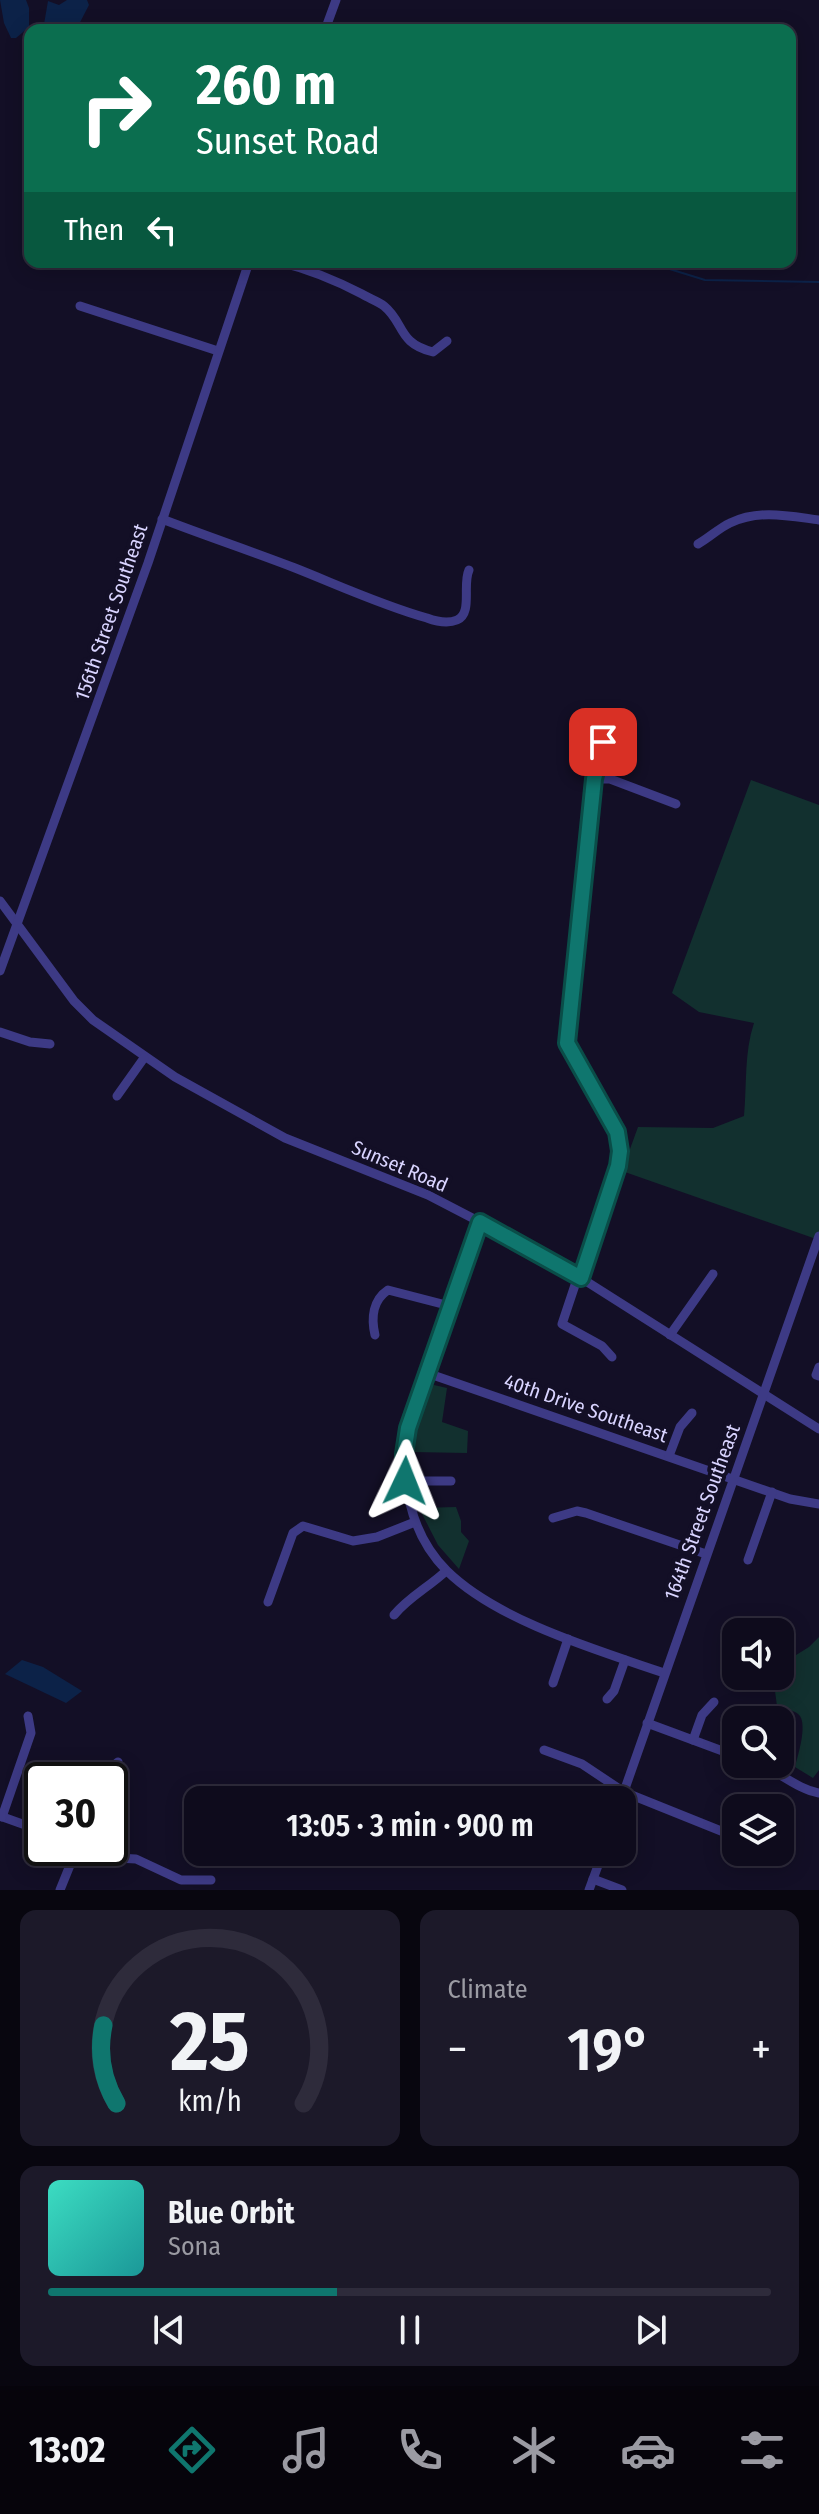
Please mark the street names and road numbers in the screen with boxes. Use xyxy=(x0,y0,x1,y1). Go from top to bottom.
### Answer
street label: 156th Street Southeast xyxy=(70,520,153,703)
street label: Sunset Road xyxy=(348,1135,452,1197)
street label: 40th Drive Southeast xyxy=(501,1369,671,1447)
street label: 164th Street Southeast xyxy=(659,1420,745,1603)

